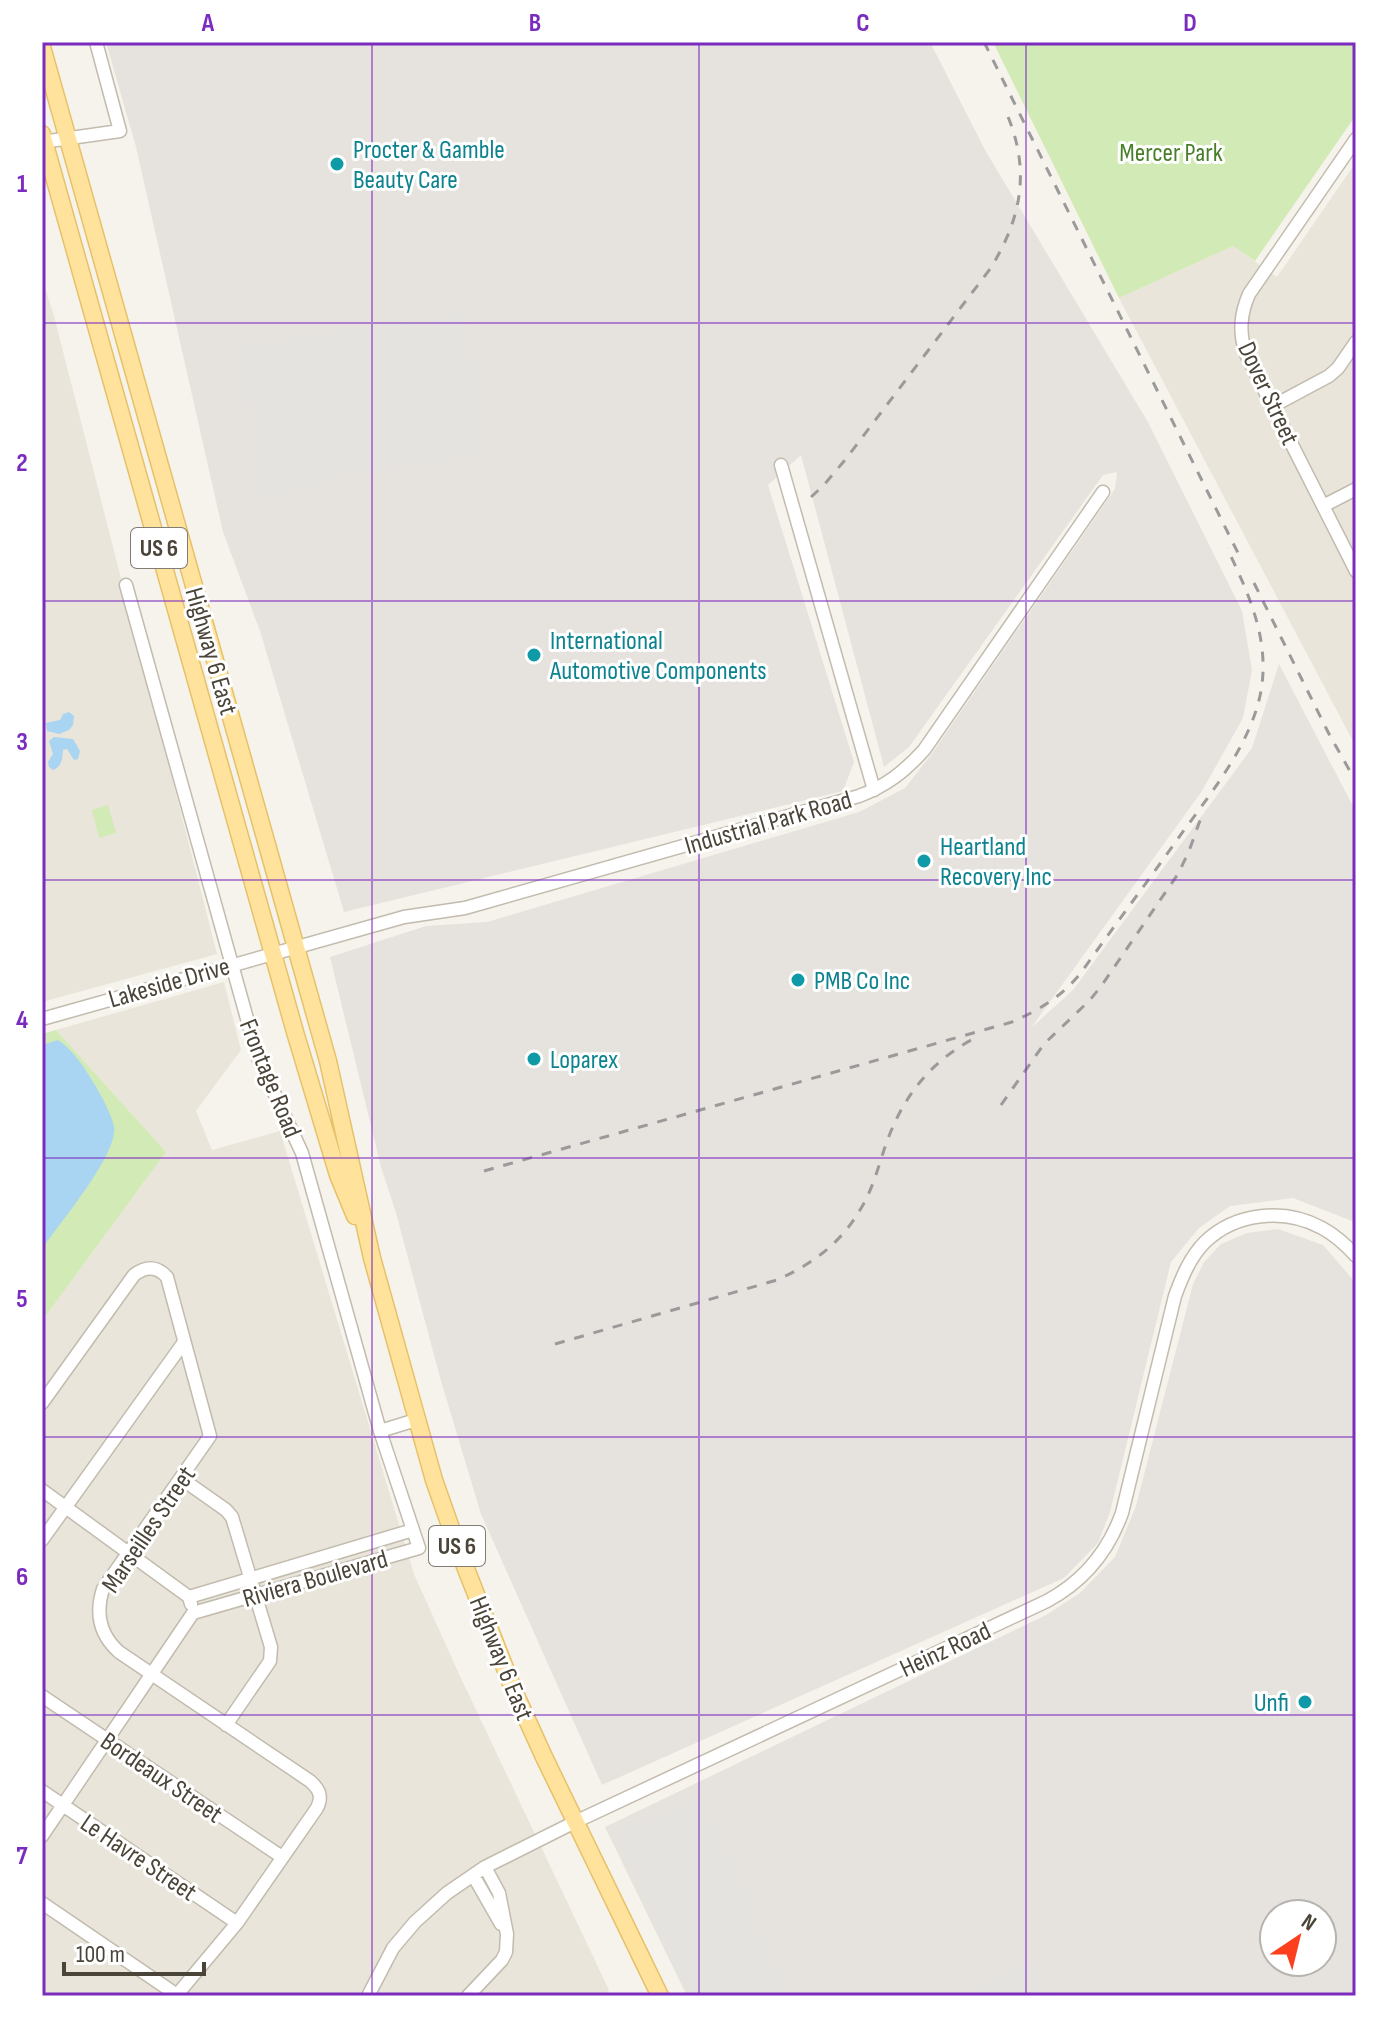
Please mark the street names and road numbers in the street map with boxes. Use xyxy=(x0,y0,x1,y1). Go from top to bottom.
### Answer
street label: Dover Street xyxy=(1230,337,1305,450)
road number: US 6 xyxy=(131,528,187,568)
street label: Highway 6 East xyxy=(178,584,244,719)
street label: Industrial Park Road xyxy=(681,785,855,862)
street label: Lakeside Drive xyxy=(105,951,234,1016)
street label: Frontage Road xyxy=(232,1015,307,1142)
street label: Marseilles Street xyxy=(96,1461,203,1599)
road number: US 6 xyxy=(429,1526,485,1566)
street label: Riviera Boulevard xyxy=(239,1544,391,1615)
street label: Highway 6 East xyxy=(462,1592,540,1725)
street label: Heinz Road xyxy=(895,1616,996,1685)
street label: Bordeaux Street xyxy=(94,1726,228,1830)
street label: Le Havre Street xyxy=(74,1808,202,1908)

